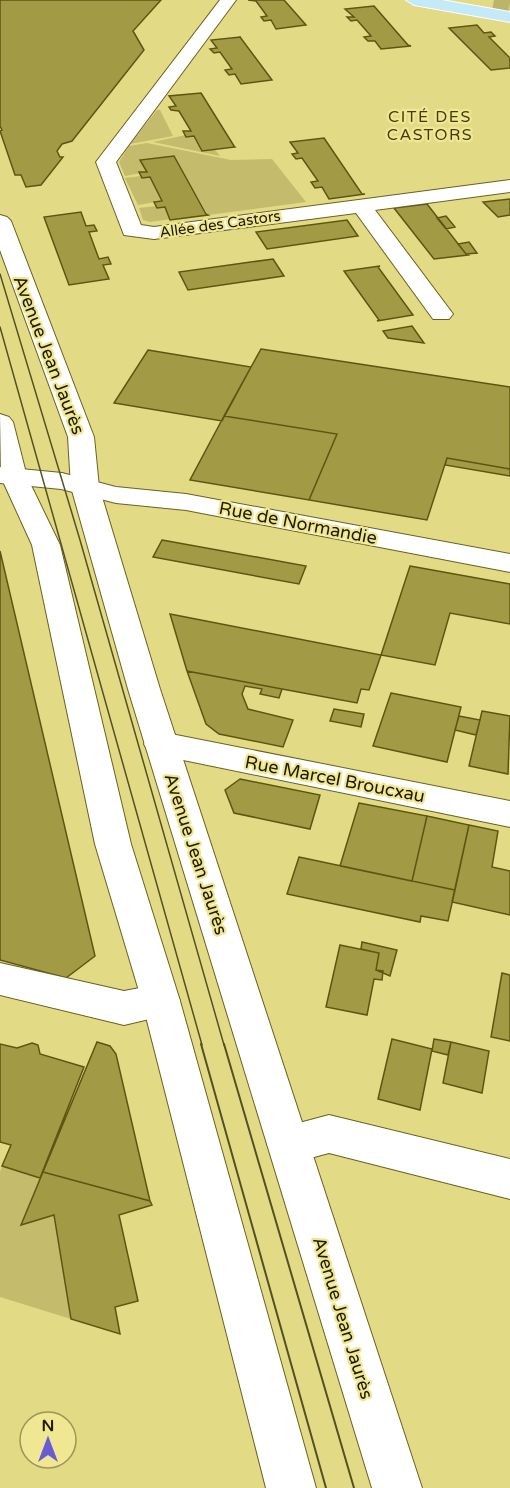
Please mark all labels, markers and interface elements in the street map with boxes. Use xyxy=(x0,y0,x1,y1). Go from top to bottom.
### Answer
district label: CITÉ DES CASTORS xyxy=(387,107,473,145)
street label: Allée des Castors xyxy=(158,207,282,241)
street label: Avenue Jean Jaurès xyxy=(9,273,89,437)
street label: Rue de Normandie xyxy=(217,497,379,549)
street label: Rue Marcel Broucxau xyxy=(243,751,427,807)
street label: Avenue Jean Jaurès xyxy=(160,771,232,937)
street label: Avenue Jean Jaurès xyxy=(308,1234,378,1402)
north arrow xyxy=(18,1410,78,1470)
text: N xyxy=(42,1416,54,1436)

